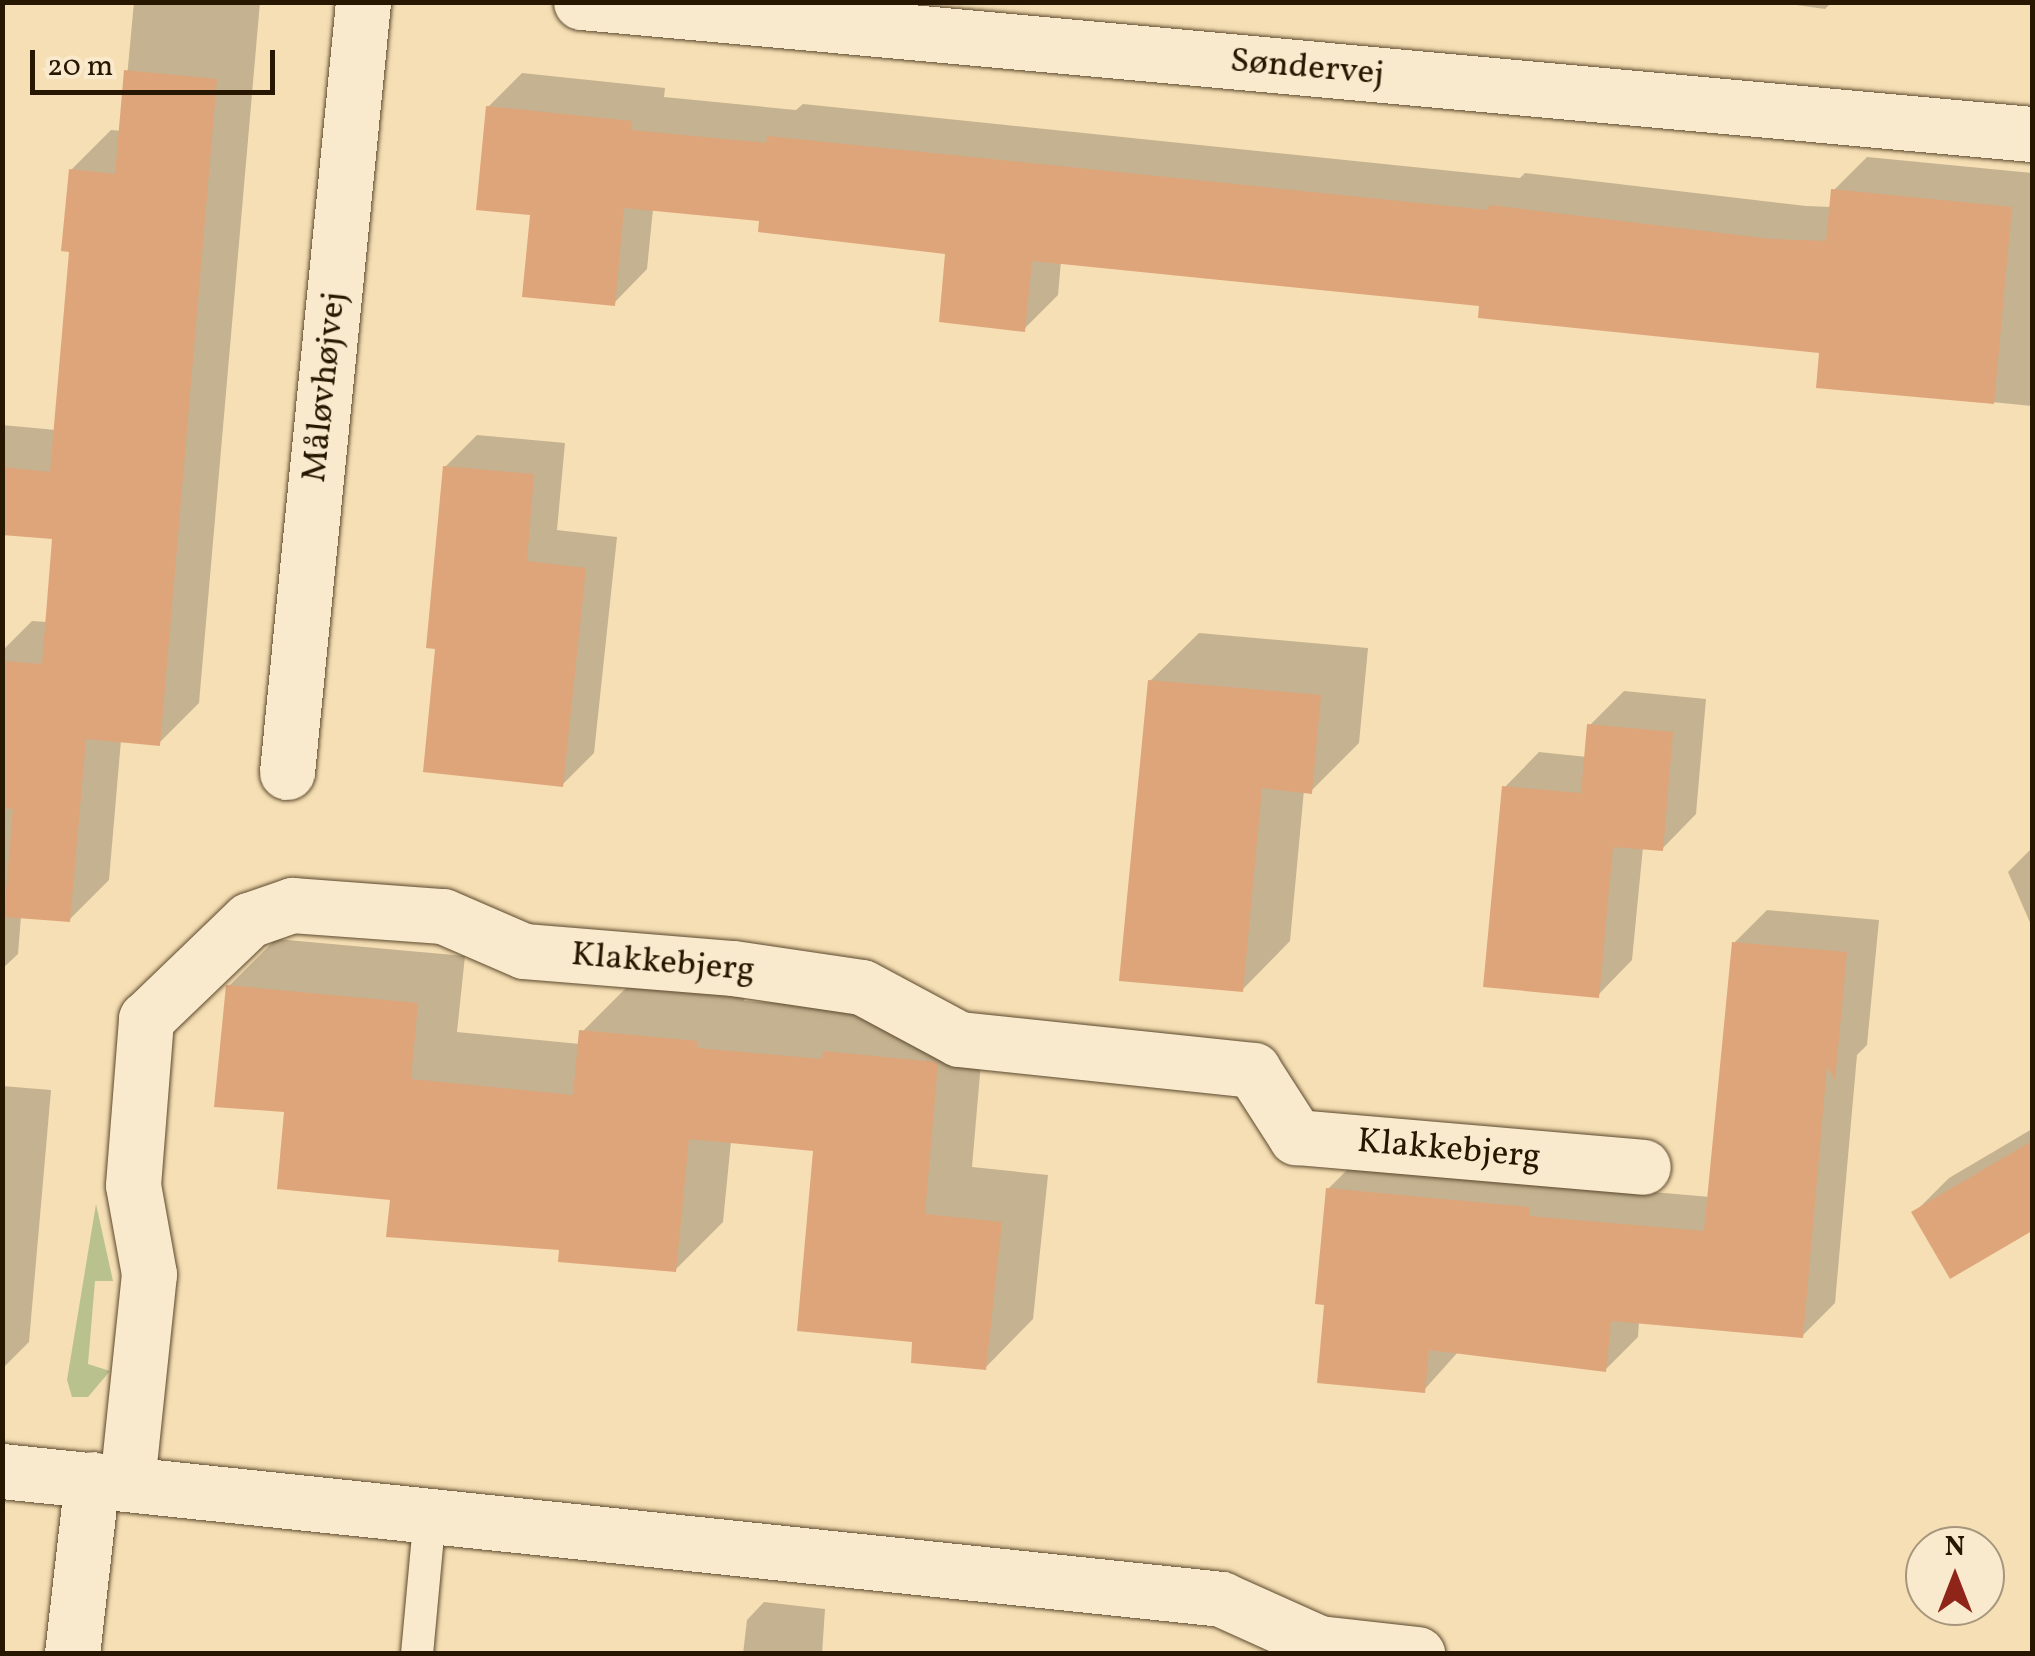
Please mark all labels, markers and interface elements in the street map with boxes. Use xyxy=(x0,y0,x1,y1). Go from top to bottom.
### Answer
scale bar xyxy=(35,30,280,92)
street label: Søndervej xyxy=(1228,40,1386,96)
text: 20 m xyxy=(47,46,113,88)
street label: Måløvhøjvej xyxy=(294,290,356,484)
street label: Klakkebjerg xyxy=(570,934,756,992)
street label: Klakkebjerg xyxy=(1356,1121,1542,1179)
north arrow xyxy=(1905,1526,2005,1626)
text: N xyxy=(1945,1528,1965,1567)

